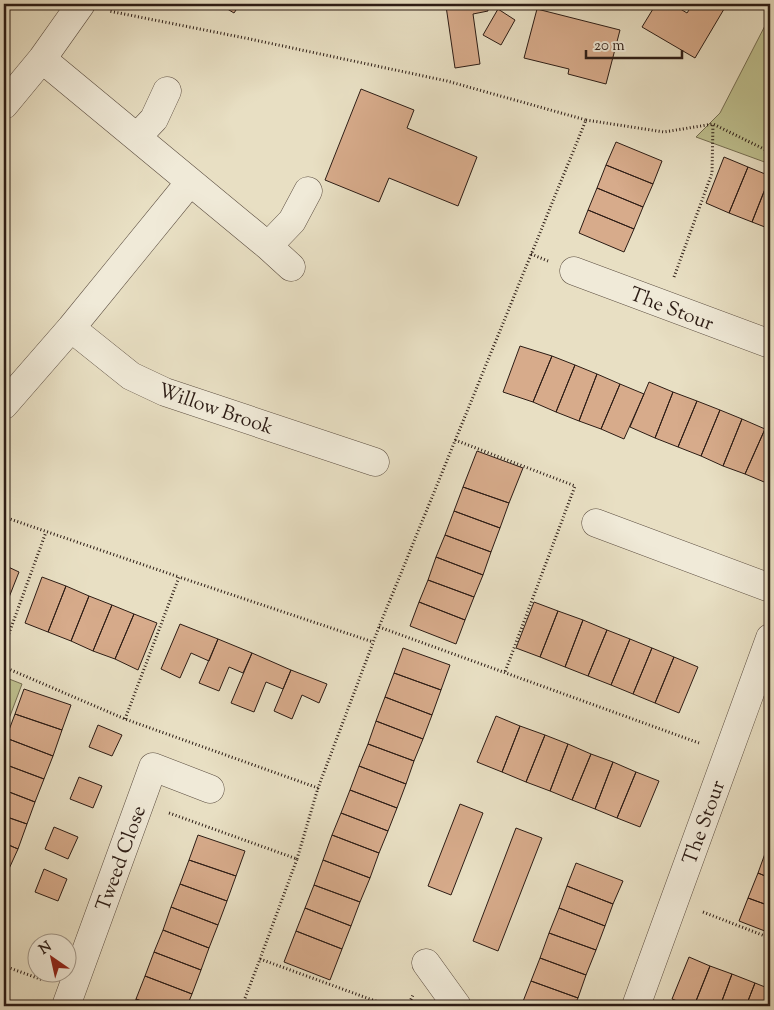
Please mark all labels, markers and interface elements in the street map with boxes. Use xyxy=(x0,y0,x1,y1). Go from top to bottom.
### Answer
scale bar xyxy=(586,28,683,60)
text: 20 m xyxy=(594,36,625,57)
street label: The Stour xyxy=(625,281,718,340)
street label: Willow Brook xyxy=(154,377,277,444)
street label: The Stour xyxy=(677,776,734,869)
street label: Tweed Close xyxy=(90,802,155,916)
north arrow xyxy=(28,932,78,982)
text: N xyxy=(36,937,56,960)

